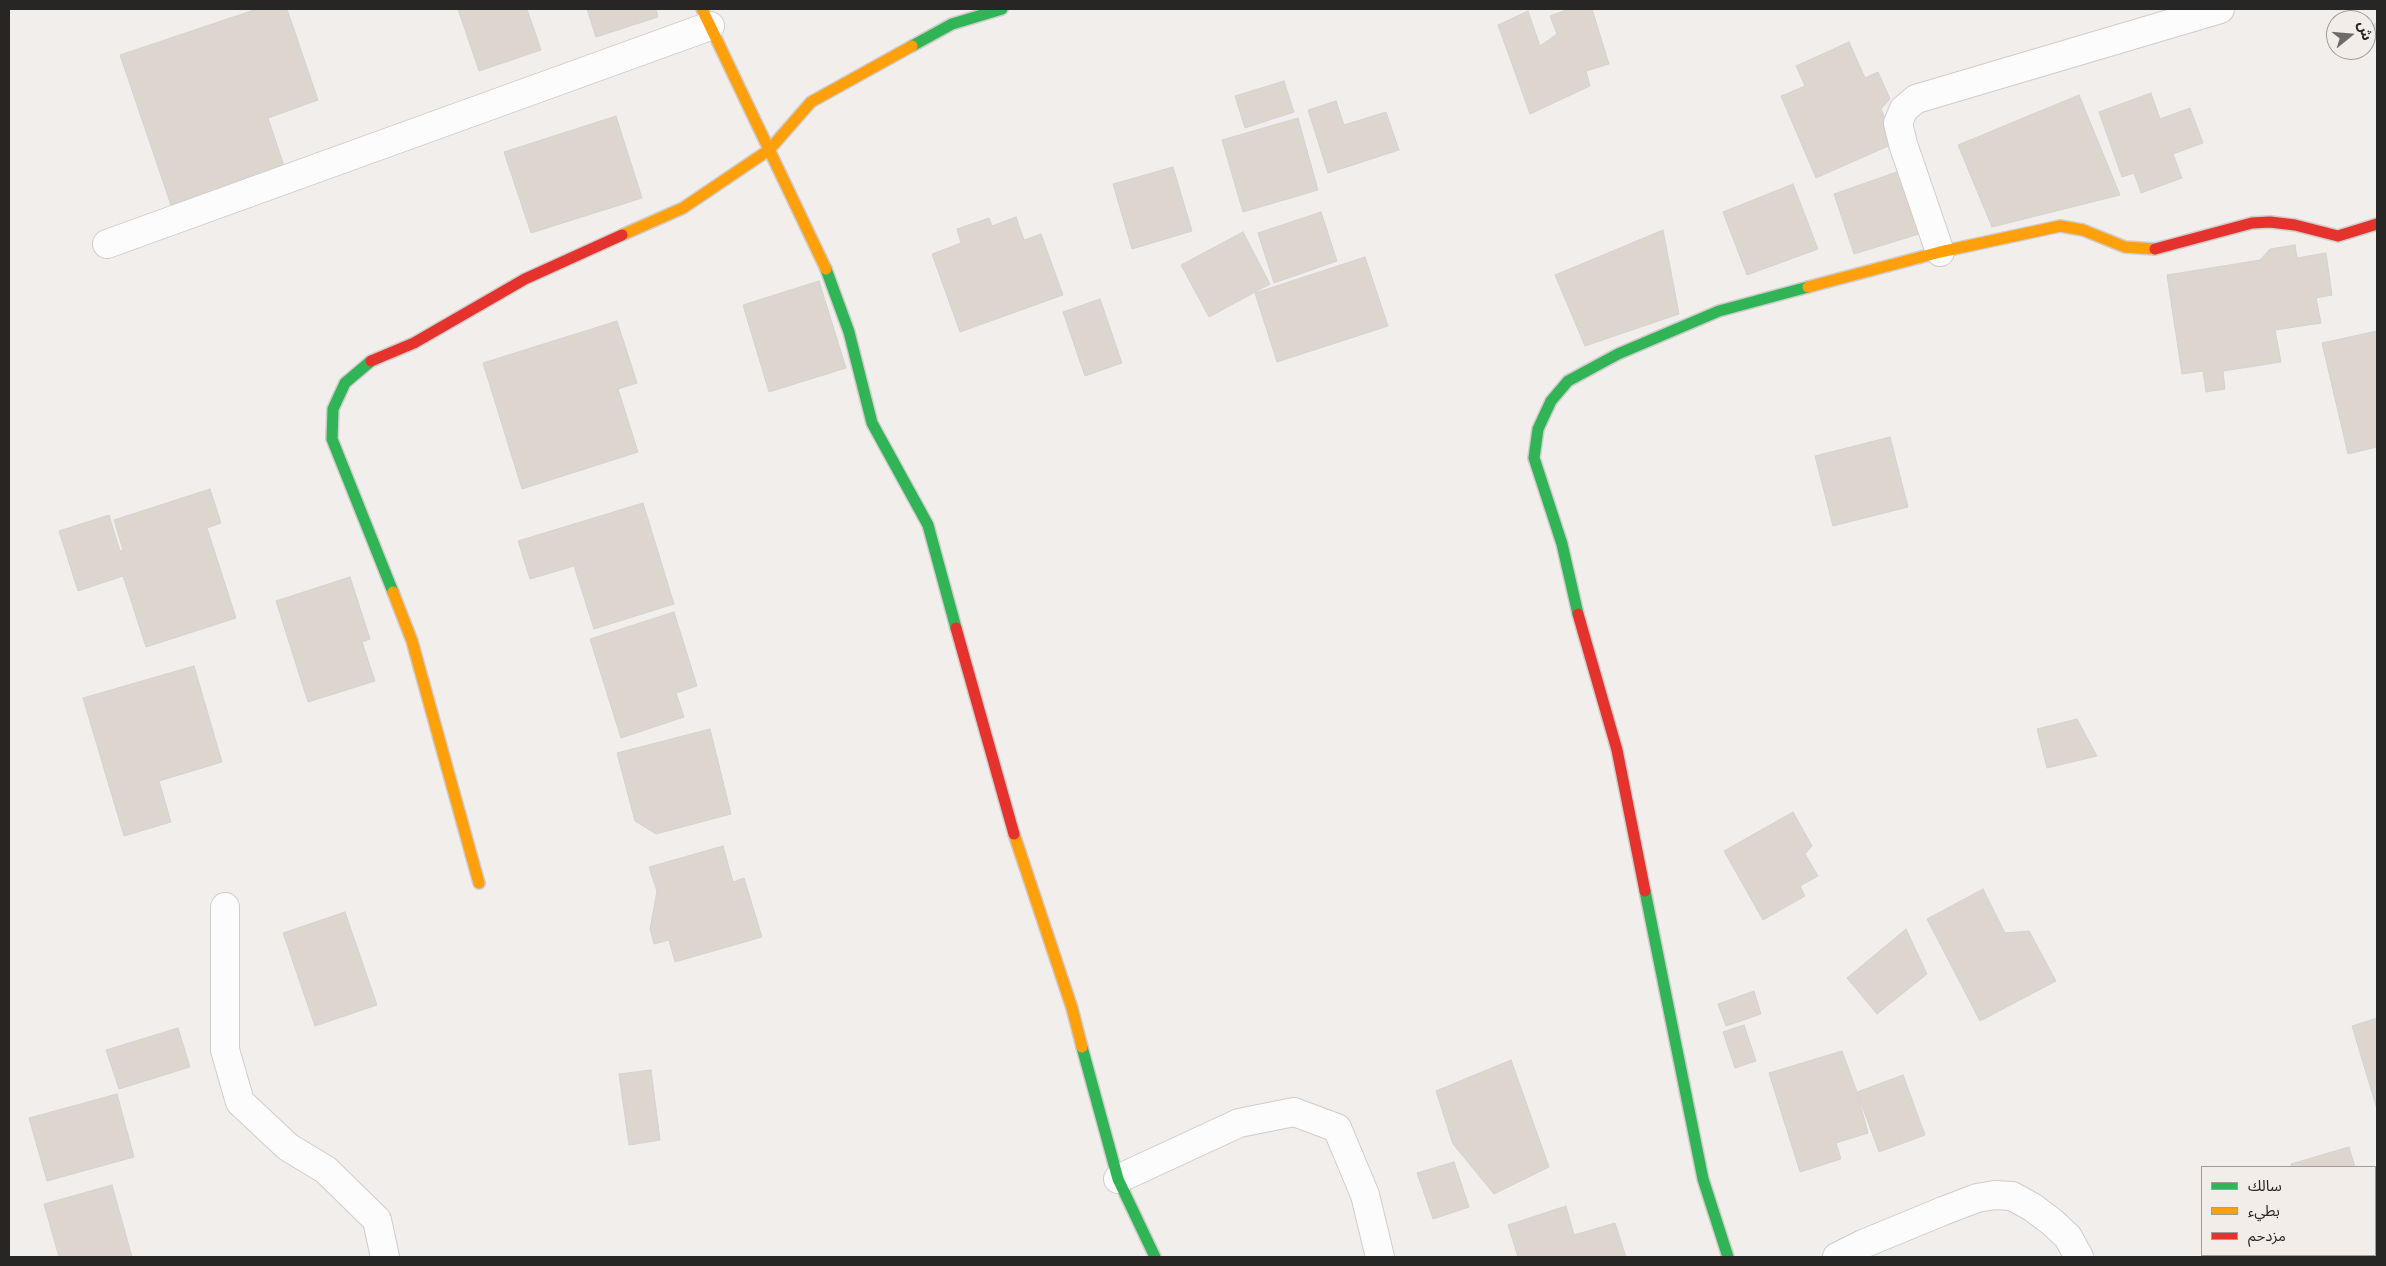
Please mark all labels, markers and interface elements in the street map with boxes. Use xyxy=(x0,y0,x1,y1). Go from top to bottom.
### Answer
north arrow xyxy=(2326,10,2376,60)
text: ش xyxy=(2354,19,2376,42)
legend xyxy=(2201,1166,2376,1256)
text: سالك xyxy=(2248,1177,2282,1196)
text: بطيء xyxy=(2248,1202,2280,1221)
text: مزدحم xyxy=(2248,1227,2286,1246)

